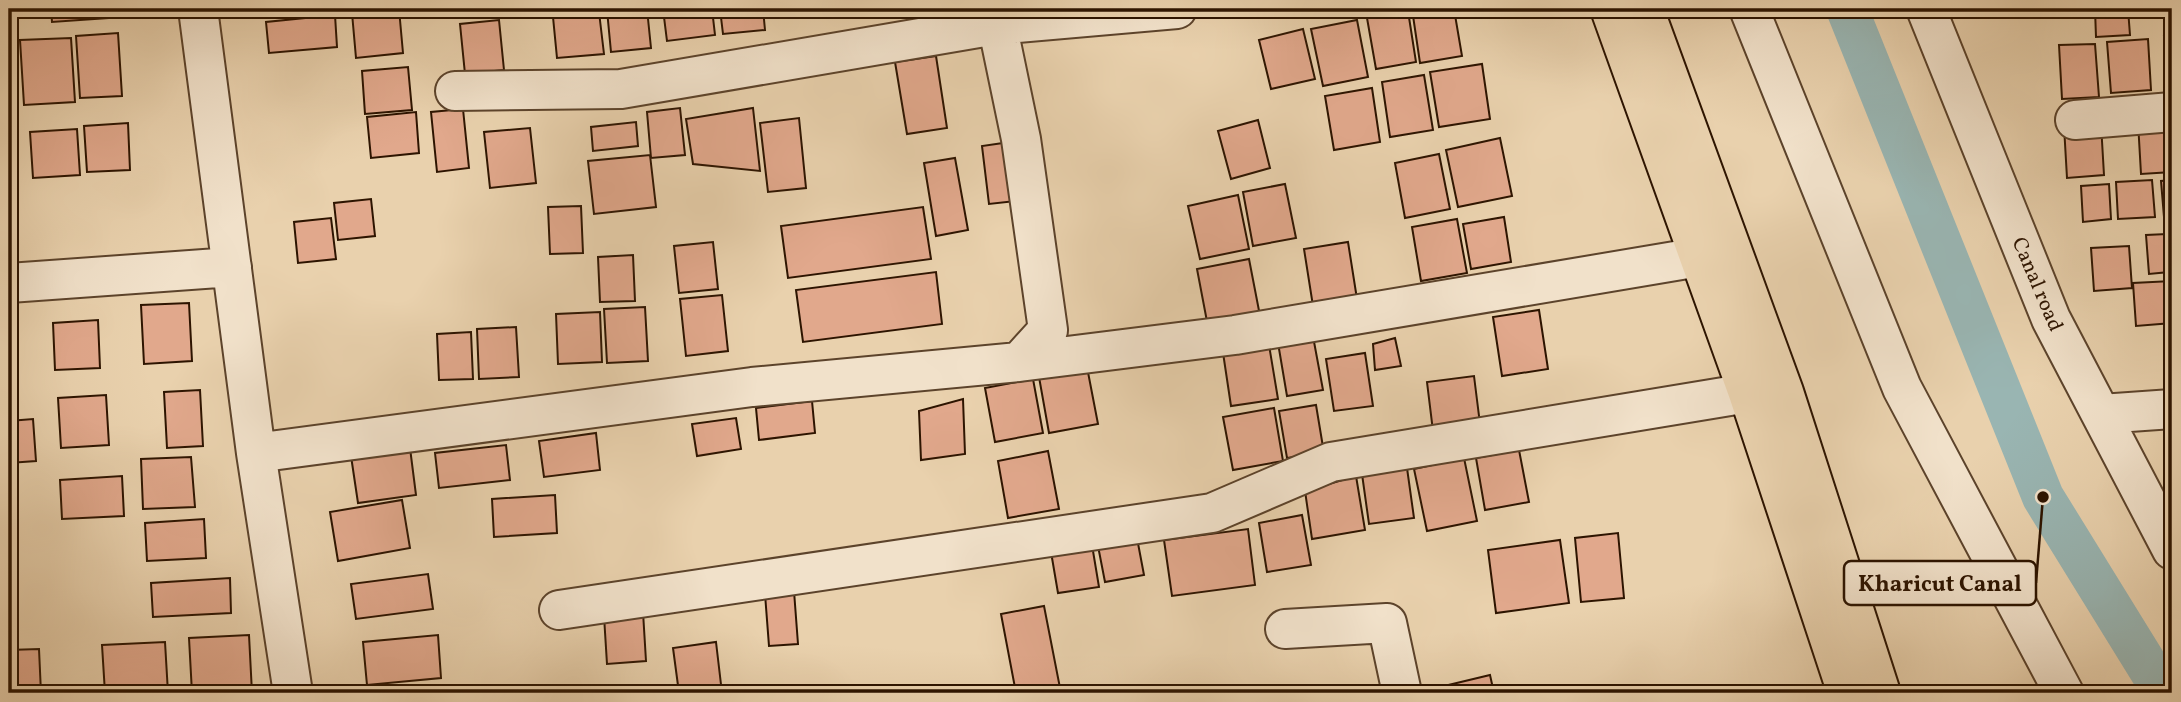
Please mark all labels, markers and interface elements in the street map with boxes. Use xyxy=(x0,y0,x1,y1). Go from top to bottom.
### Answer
street label: Canal road xyxy=(2004,233,2069,336)
callout: Kharicut Canal xyxy=(1844,561,2036,605)
text: Kharicut Canal xyxy=(1858,569,2022,601)

